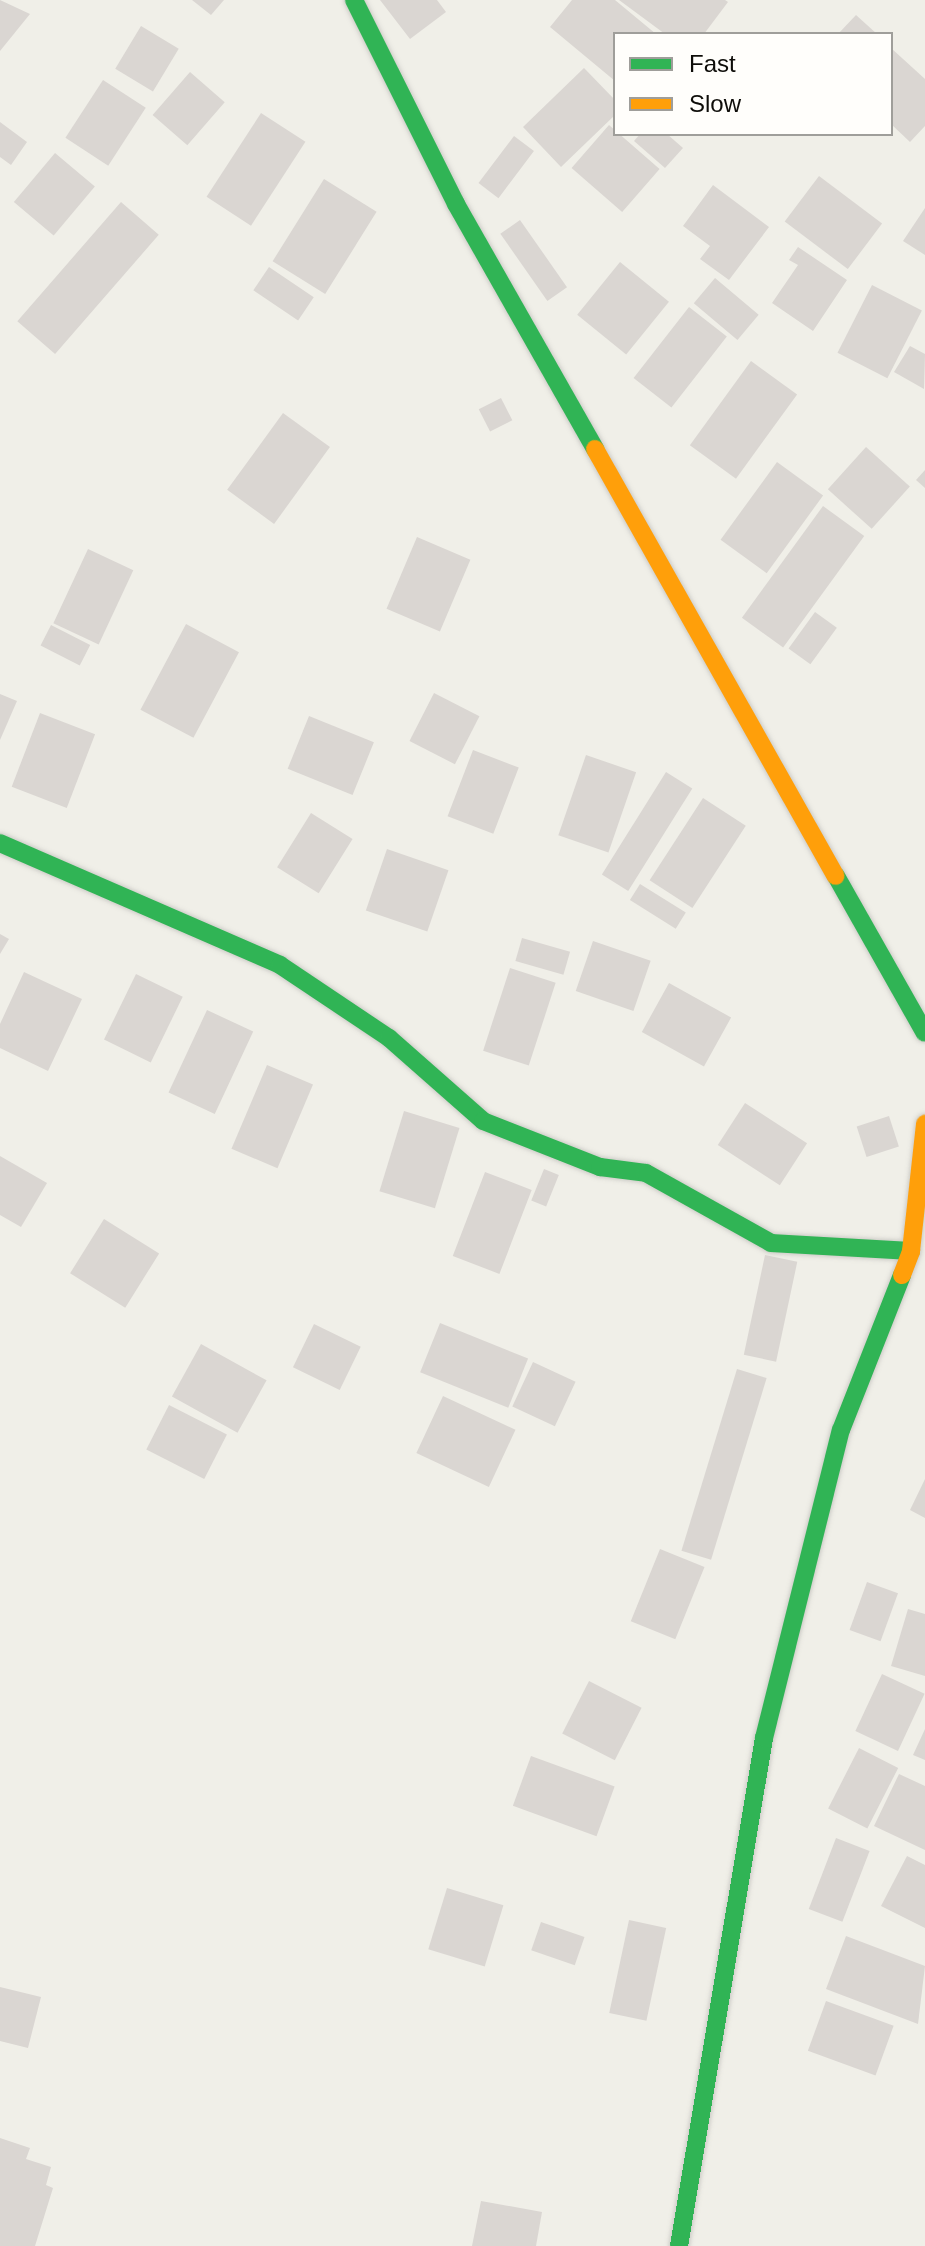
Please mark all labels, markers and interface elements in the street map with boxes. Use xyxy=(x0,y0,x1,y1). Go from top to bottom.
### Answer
legend xyxy=(613,32,893,136)
text: Fast xyxy=(689,50,736,77)
text: Slow xyxy=(689,90,741,117)

